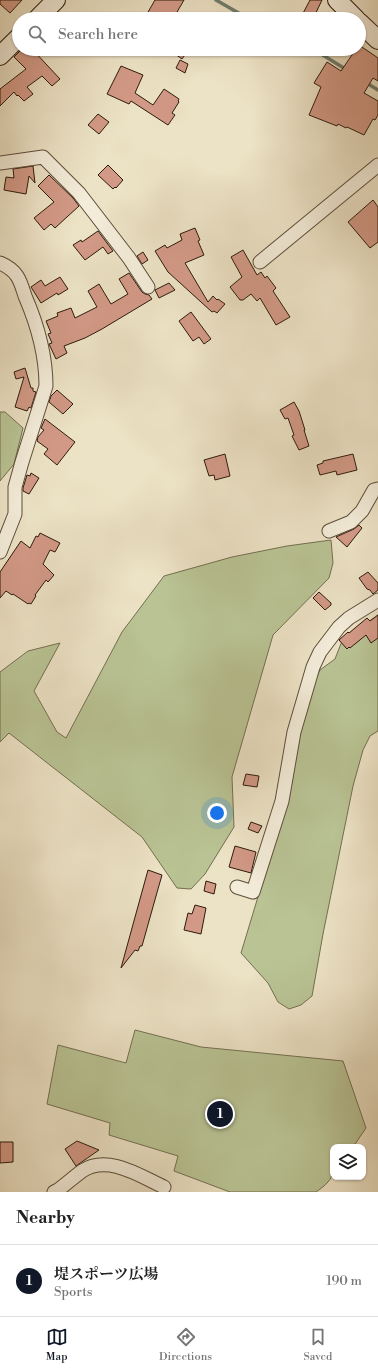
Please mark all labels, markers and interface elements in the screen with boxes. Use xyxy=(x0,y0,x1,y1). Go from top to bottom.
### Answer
search box xyxy=(12,12,366,56)
icon: search xyxy=(26,23,48,45)
text: Search here xyxy=(58,25,138,44)
your location xyxy=(207,803,227,823)
pin: 1 xyxy=(207,1099,233,1129)
map controls xyxy=(330,1144,366,1180)
button: layers xyxy=(330,1144,366,1180)
text: Nearby xyxy=(16,1207,75,1229)
text: 堤スポーツ広場 xyxy=(54,1265,158,1284)
text: 1 xyxy=(26,1273,32,1289)
text: 190 m xyxy=(326,1273,362,1289)
text: Sports xyxy=(54,1284,93,1300)
tab: Map xyxy=(46,1326,68,1364)
tab: Directions xyxy=(159,1326,212,1364)
tab: Saved xyxy=(303,1326,332,1364)

